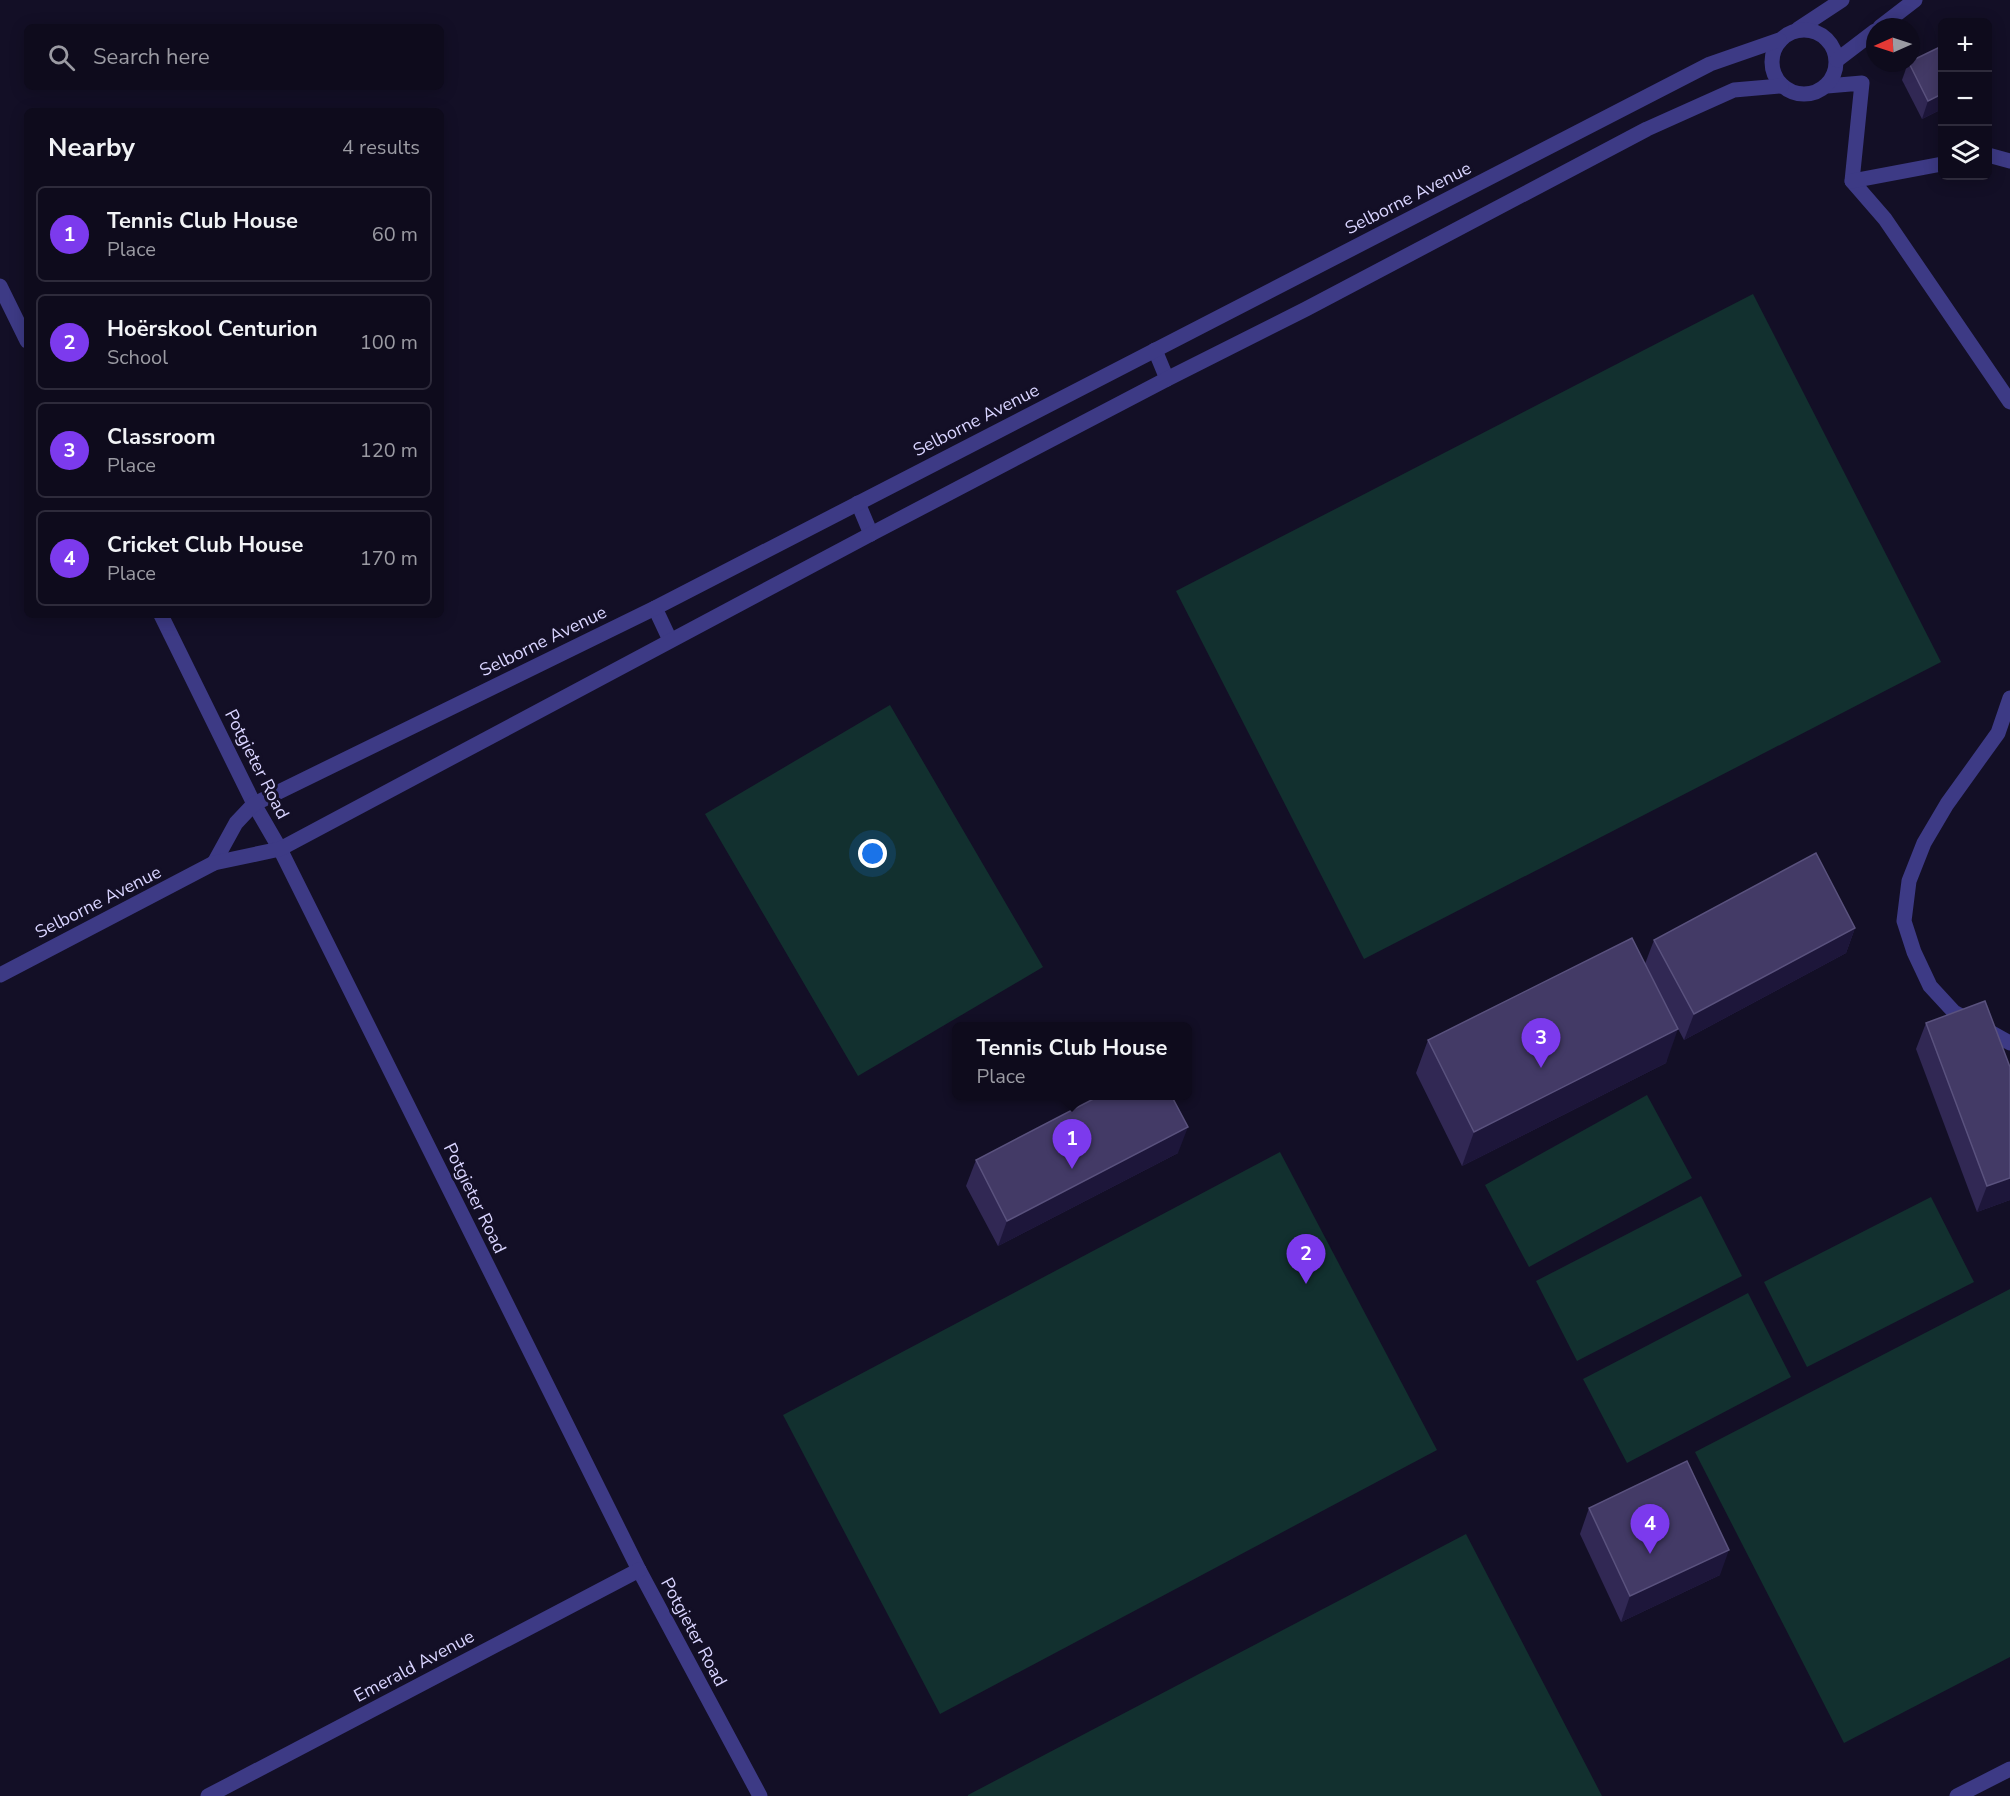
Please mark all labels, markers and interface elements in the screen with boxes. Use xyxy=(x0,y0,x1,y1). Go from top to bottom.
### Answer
north arrow xyxy=(1866,18,1920,72)
map controls xyxy=(1938,18,1992,180)
button: + xyxy=(1938,18,1992,72)
search box xyxy=(24,24,444,90)
icon: search xyxy=(45,41,78,74)
text: Search here xyxy=(93,42,210,72)
button: − xyxy=(1938,72,1992,126)
button: layers xyxy=(1938,126,1992,180)
text: Nearby xyxy=(48,130,135,165)
text: 4 results xyxy=(342,134,420,161)
street label: Selborne Avenue xyxy=(1341,156,1475,240)
text: Tennis Club House xyxy=(107,206,298,236)
text: 1 xyxy=(64,221,76,248)
text: 60 m xyxy=(372,221,418,248)
text: Place xyxy=(107,236,156,263)
text: Hoërskool Centurion xyxy=(107,314,318,344)
text: 2 xyxy=(64,329,76,356)
text: 100 m xyxy=(360,329,418,356)
text: School xyxy=(107,344,168,371)
street label: Selborne Avenue xyxy=(909,378,1043,462)
text: Classroom xyxy=(107,422,216,452)
text: 3 xyxy=(64,437,76,464)
text: 120 m xyxy=(360,437,418,464)
text: Place xyxy=(107,452,156,479)
text: Cricket Club House xyxy=(107,530,303,560)
text: 4 xyxy=(64,545,76,572)
text: 170 m xyxy=(360,545,418,572)
text: Place xyxy=(107,560,156,587)
street label: Selborne Avenue xyxy=(475,600,611,682)
street label: Potgieter Road xyxy=(219,705,295,823)
your location xyxy=(858,839,887,868)
street label: Selborne Avenue xyxy=(31,860,165,944)
pin: 3 xyxy=(1522,1018,1560,1068)
popup xyxy=(952,1022,1192,1100)
text: Tennis Club House xyxy=(977,1033,1167,1063)
text: Place xyxy=(977,1063,1025,1090)
pin: 1 xyxy=(1052,1120,1092,1169)
street label: Potgieter Road xyxy=(438,1139,512,1257)
pin: 2 xyxy=(1286,1234,1326,1284)
pin: 4 xyxy=(1630,1504,1670,1554)
street label: Potgieter Road xyxy=(655,1573,733,1691)
street label: Emerald Avenue xyxy=(350,1624,478,1708)

